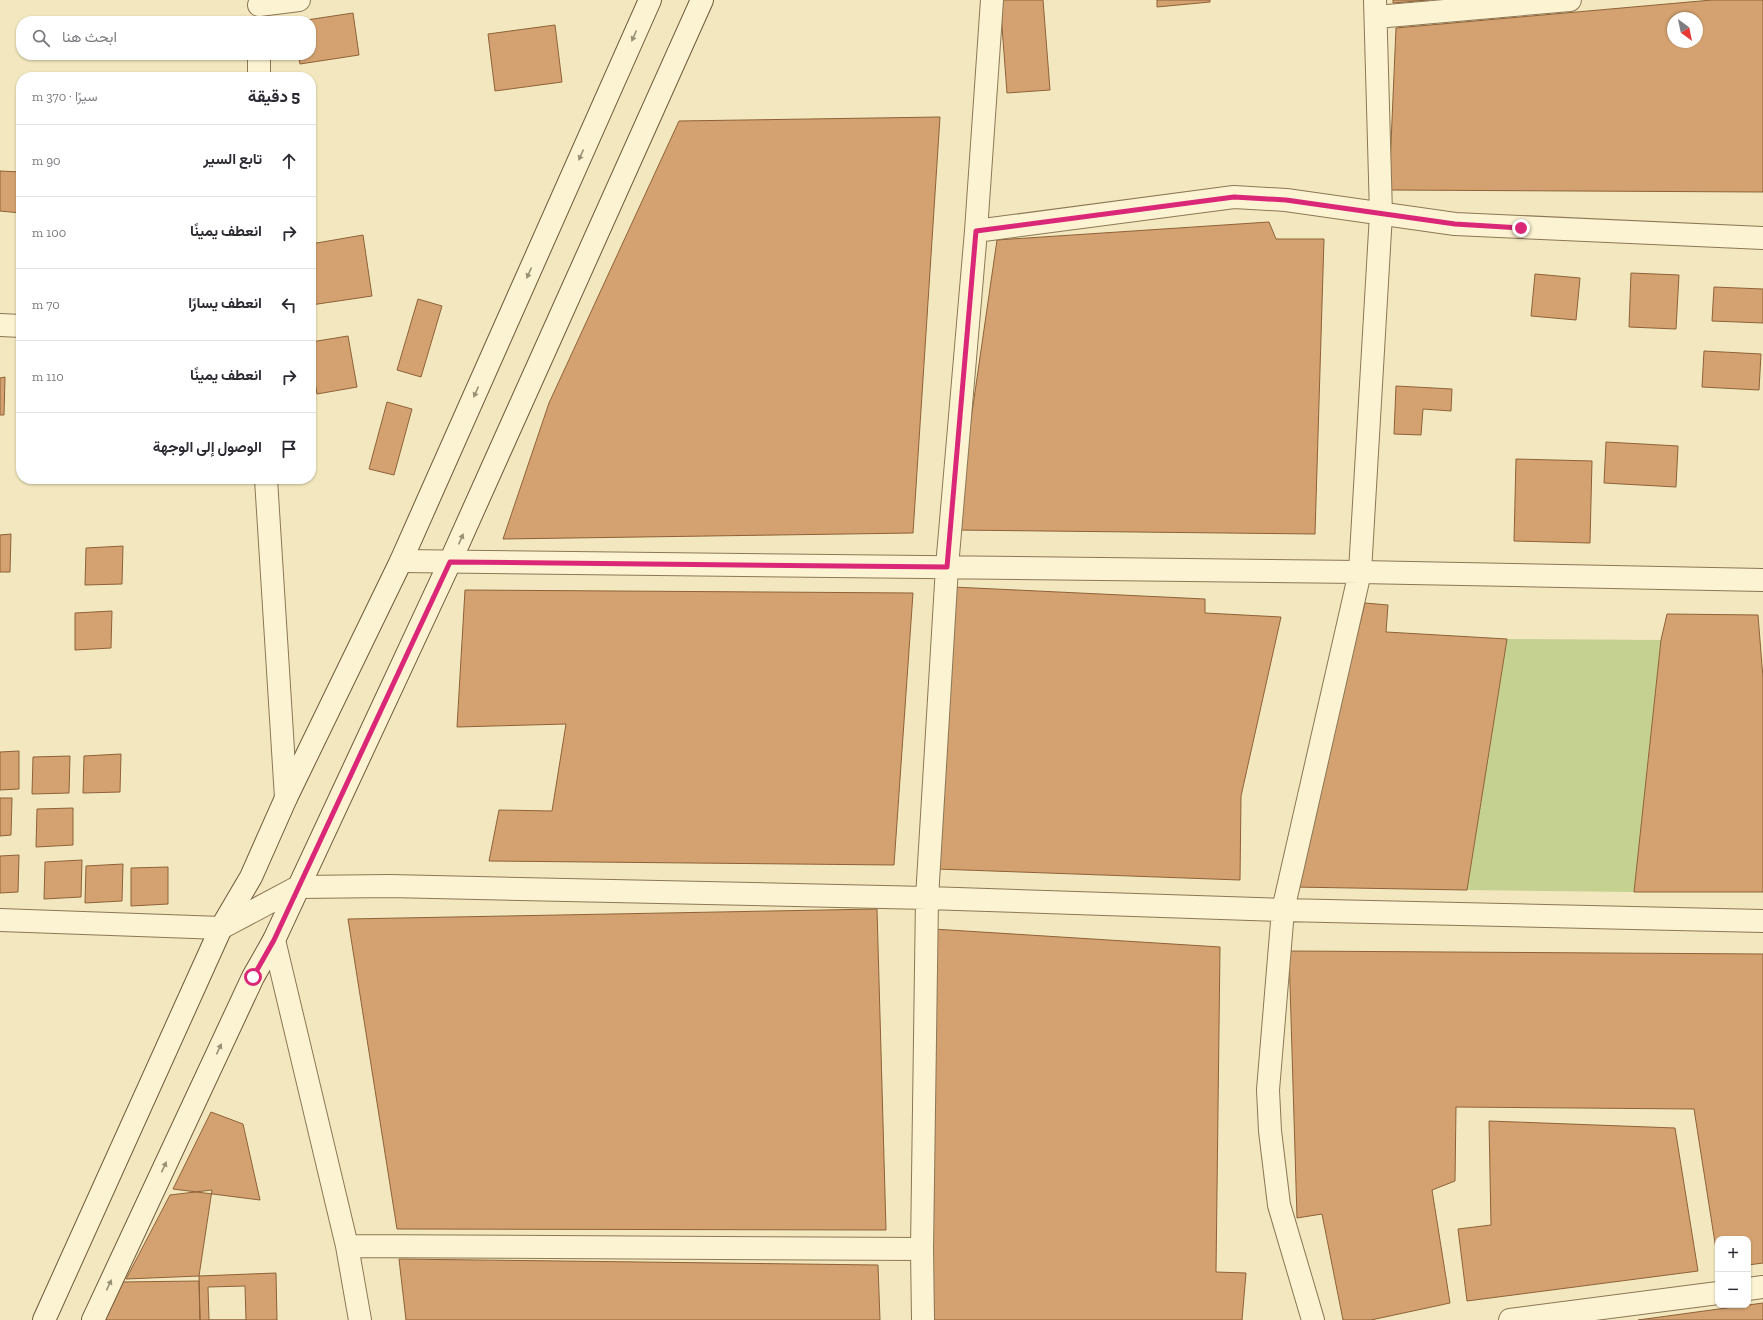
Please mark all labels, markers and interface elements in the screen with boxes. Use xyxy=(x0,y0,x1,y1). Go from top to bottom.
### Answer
north arrow xyxy=(1667,12,1703,48)
search box xyxy=(16,16,316,60)
icon: search xyxy=(30,27,52,49)
text: ابحث هنا xyxy=(62,28,117,46)
one-way arrow xyxy=(631,30,637,41)
text: 5 دقيقة xyxy=(248,86,300,106)
text: سيرًا · 370 m xyxy=(32,89,97,104)
one-way arrow xyxy=(578,149,584,160)
text: تابع السير xyxy=(203,150,262,168)
icon: ahead xyxy=(278,150,300,172)
text: 90 m xyxy=(32,153,61,168)
route end xyxy=(1512,219,1530,237)
text: انعطف يمينًا xyxy=(190,222,262,240)
icon: right xyxy=(278,222,300,244)
text: 100 m xyxy=(32,225,66,240)
one-way arrow xyxy=(525,268,531,280)
text: انعطف يسارًا xyxy=(188,294,262,312)
icon: left xyxy=(278,294,300,316)
text: 70 m xyxy=(32,297,60,312)
text: انعطف يمينًا xyxy=(190,366,262,384)
icon: right xyxy=(278,366,300,388)
text: 110 m xyxy=(32,369,64,384)
one-way arrow xyxy=(473,387,479,398)
text: الوصول إلى الوجهة xyxy=(153,438,262,456)
icon: arrive xyxy=(278,438,300,460)
one-way arrow xyxy=(458,534,464,545)
route start xyxy=(244,968,262,986)
one-way arrow xyxy=(216,1043,222,1055)
one-way arrow xyxy=(161,1161,167,1172)
map controls xyxy=(1715,1236,1751,1308)
button: + xyxy=(1715,1236,1751,1272)
button: − xyxy=(1715,1272,1751,1308)
one-way arrow xyxy=(106,1279,112,1290)

